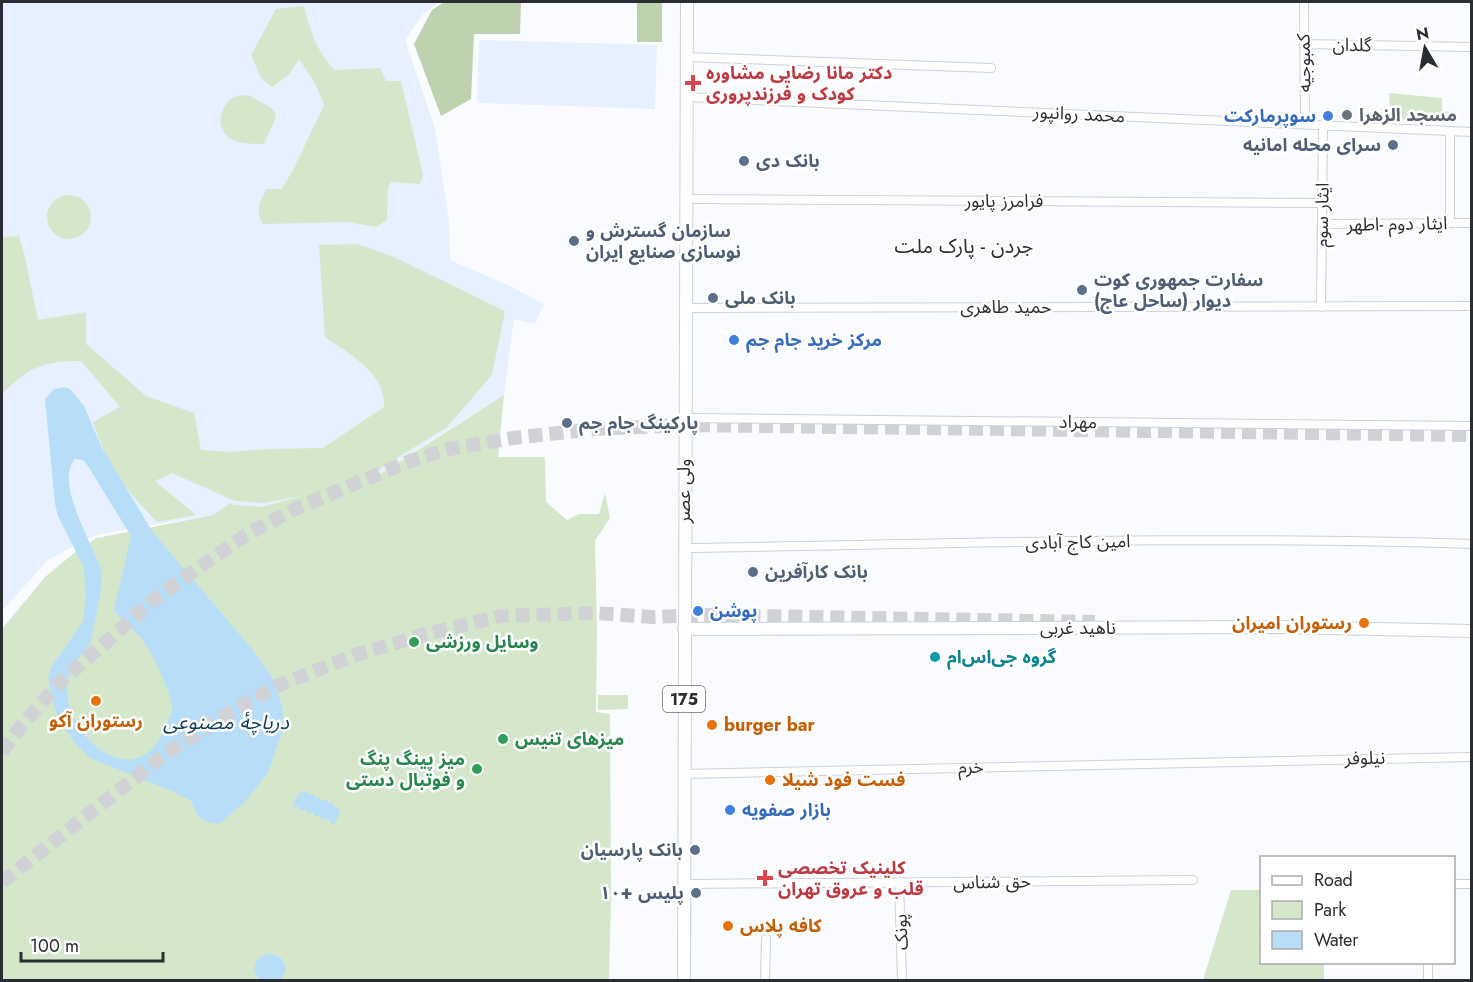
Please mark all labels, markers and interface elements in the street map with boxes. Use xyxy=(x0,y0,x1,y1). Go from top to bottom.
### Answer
north arrow xyxy=(1395,18,1455,78)
text: N xyxy=(1414,21,1431,46)
street label: گلدان xyxy=(1332,32,1372,58)
street label: کمبوجیه xyxy=(1290,33,1318,93)
place label: دکتر مانا رضایی مشاوره کودک و فرزندپروری xyxy=(706,60,892,107)
marker: دکتر مانا رضایی مشاوره کودک و فرزندپروری xyxy=(684,74,702,92)
street label: محمد روانپور xyxy=(1031,99,1126,129)
place label: مسجد الزهرا xyxy=(1359,102,1457,128)
place label: سوپرمارکت xyxy=(1224,103,1316,129)
marker: مسجد الزهرا xyxy=(1340,108,1354,122)
marker: سوپرمارکت xyxy=(1321,109,1335,123)
place label: سرای محله امانیه xyxy=(1243,132,1381,158)
marker: سرای محله امانیه xyxy=(1386,138,1400,152)
place label: بانک دی xyxy=(756,148,820,174)
marker: بانک دی xyxy=(737,154,751,168)
street label: ایثار سوم xyxy=(1308,182,1337,248)
street label: فرامرز پایور xyxy=(964,188,1043,214)
street label: ایثار دوم -اطهر xyxy=(1345,210,1448,239)
place label: سازمان گسترش و نوسازی صنایع ایران xyxy=(586,218,741,265)
district label: جردن - پارک ملت xyxy=(895,232,1033,261)
marker: سازمان گسترش و نوسازی صنایع ایران xyxy=(567,234,581,248)
place label: سفارت جمهوری کوت دیوار (ساحل عاج) xyxy=(1094,267,1263,314)
marker: سفارت جمهوری کوت دیوار (ساحل عاج) xyxy=(1075,283,1089,297)
place label: بانک ملی xyxy=(725,285,796,311)
marker: بانک ملی xyxy=(706,291,720,305)
street label: حمید طاهری xyxy=(960,294,1052,320)
place label: مرکز خرید جام جم xyxy=(746,327,882,353)
marker: مرکز خرید جام جم xyxy=(727,333,741,347)
street label: مهراد xyxy=(1059,409,1097,435)
place label: پارکینگ جام جم xyxy=(579,410,698,436)
marker: پارکینگ جام جم xyxy=(560,416,574,430)
street label: ولی عصر xyxy=(671,459,697,524)
street label: امین کاج آبادی xyxy=(1025,528,1131,556)
place label: بانک کارآفرین xyxy=(765,559,868,585)
marker: بانک کارآفرین xyxy=(746,565,760,579)
place label: پوشن xyxy=(710,598,757,624)
marker: پوشن xyxy=(691,604,705,618)
place label: رستوران امیران xyxy=(1232,610,1352,636)
street label: ناهید غربی xyxy=(1040,615,1116,641)
marker: رستوران امیران xyxy=(1357,616,1371,630)
place label: وسایل ورزشی xyxy=(426,629,539,655)
marker: وسایل ورزشی xyxy=(407,635,421,649)
place label: گروه جی‌اس‌ام xyxy=(947,644,1057,670)
marker: گروه جی‌اس‌ام xyxy=(928,650,942,664)
road number: 175 xyxy=(663,686,705,712)
marker: رستوران آکو xyxy=(89,694,103,708)
place label: رستوران آکو xyxy=(49,708,143,734)
water label: دریاچهٔ مصنوعی xyxy=(163,708,290,737)
place label: burger bar xyxy=(724,712,815,738)
marker: burger bar xyxy=(705,718,719,732)
place label: میزهای تنیس xyxy=(515,726,624,752)
marker: میزهای تنیس xyxy=(496,732,510,746)
street label: نیلوفر xyxy=(1343,745,1386,771)
place label: میز پینگ پنگ و فوتبال دستی xyxy=(346,746,465,793)
street label: خرم xyxy=(958,754,984,781)
marker: میز پینگ پنگ و فوتبال دستی xyxy=(470,762,484,776)
place label: فست فود شیلا xyxy=(782,767,905,793)
marker: فست فود شیلا xyxy=(763,773,777,787)
place label: بازار صفویه xyxy=(742,797,831,823)
marker: بازار صفویه xyxy=(723,803,737,817)
place label: بانک پارسیان xyxy=(581,837,683,863)
marker: بانک پارسیان xyxy=(688,843,702,857)
place label: کلینیک تخصصی قلب و عروق تهران xyxy=(778,855,924,902)
legend xyxy=(1260,856,1455,964)
text: Road xyxy=(1314,867,1353,893)
street label: حق شناس xyxy=(953,868,1031,896)
marker: کلینیک تخصصی قلب و عروق تهران xyxy=(756,869,774,887)
place label: پلیس +۱۰ xyxy=(600,880,684,906)
marker: پلیس +۱۰ xyxy=(689,886,703,900)
text: Park xyxy=(1314,897,1346,923)
place label: کافه پلاس xyxy=(740,913,823,939)
street label: پونک xyxy=(887,913,915,951)
marker: کافه پلاس xyxy=(721,919,735,933)
scale bar xyxy=(21,925,164,963)
text: Water xyxy=(1314,927,1359,953)
text: 100 m xyxy=(30,933,79,959)

